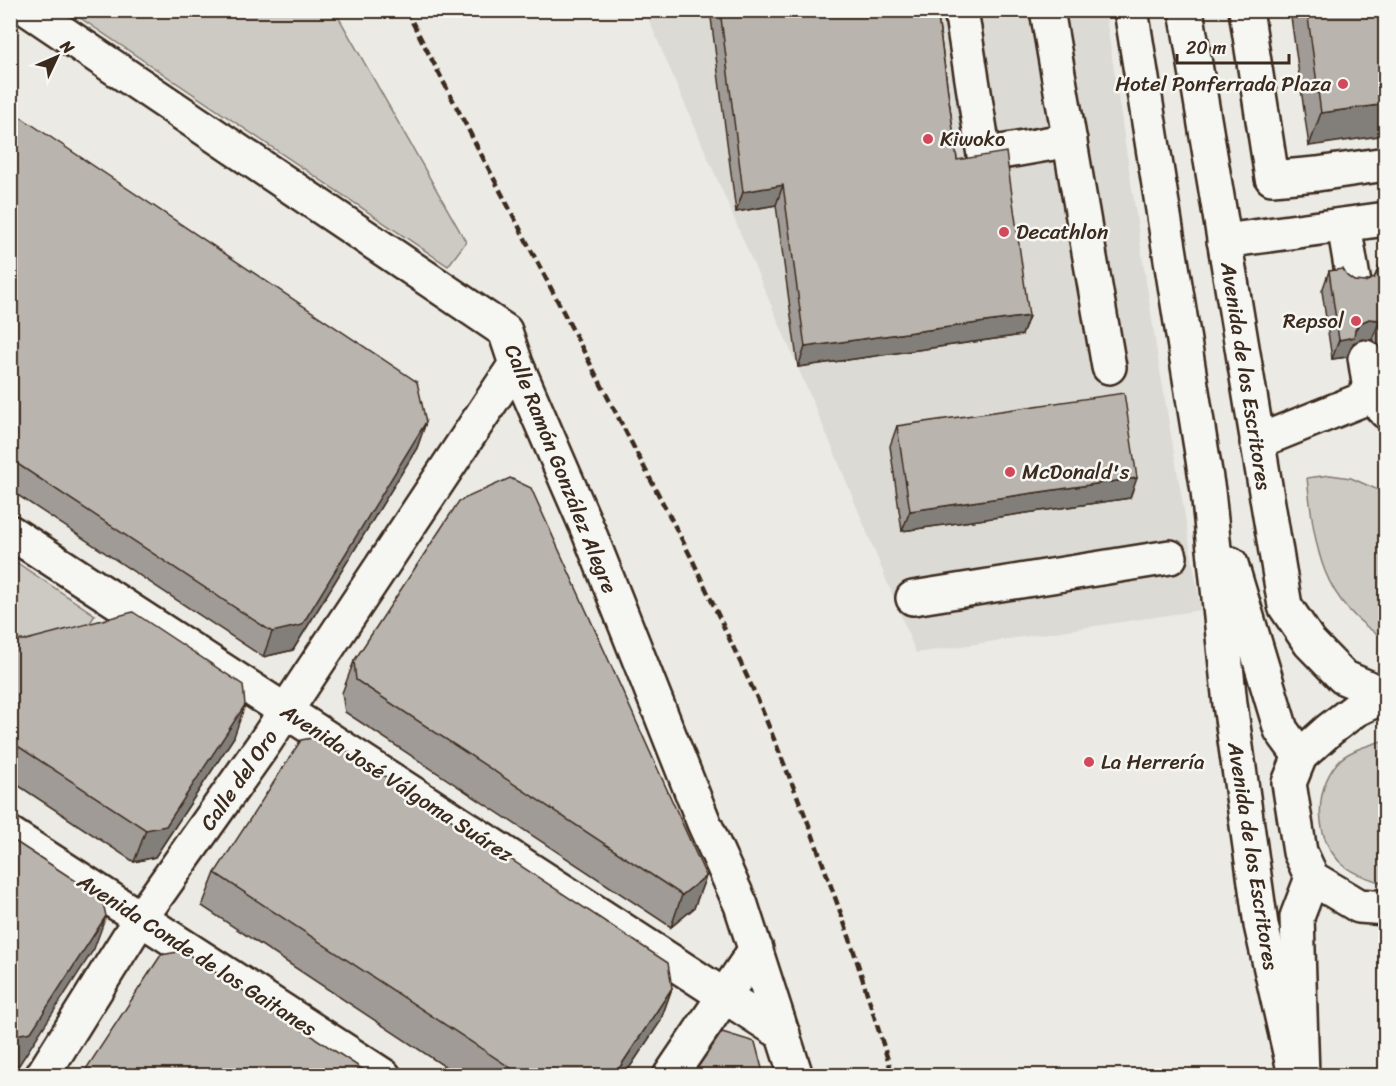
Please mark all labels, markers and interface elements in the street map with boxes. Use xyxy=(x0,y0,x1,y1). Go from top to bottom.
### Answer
north arrow xyxy=(27,27,87,87)
scale bar xyxy=(1177,27,1290,65)
text: N xyxy=(52,32,82,62)
text: 20 m xyxy=(1186,32,1226,64)
place label: Hotel Ponferrada Plaza xyxy=(1115,65,1331,103)
marker: Hotel Ponferrada Plaza xyxy=(1336,77,1350,91)
place label: Kiwoko xyxy=(940,120,1005,158)
marker: Kiwoko xyxy=(921,132,935,146)
place label: Decathlon xyxy=(1016,213,1108,251)
marker: Decathlon xyxy=(997,225,1011,239)
street label: Avenida de los Escritores xyxy=(1209,258,1283,493)
place label: Repsol xyxy=(1283,302,1345,340)
marker: Repsol xyxy=(1349,314,1363,328)
street label: Calle Ramón González Alegre xyxy=(493,338,629,600)
place label: McDonald's xyxy=(1022,453,1130,491)
marker: McDonald's xyxy=(1003,465,1017,479)
street label: Avenida José Válgoma Suárez xyxy=(272,693,521,873)
street label: Calle del Oro xyxy=(190,721,288,839)
street label: Avenida de los Escritores xyxy=(1216,738,1290,973)
place label: La Herrería xyxy=(1101,743,1205,781)
marker: La Herrería xyxy=(1082,755,1096,769)
street label: Avenida Conde de los Gaitanes xyxy=(69,862,325,1047)

